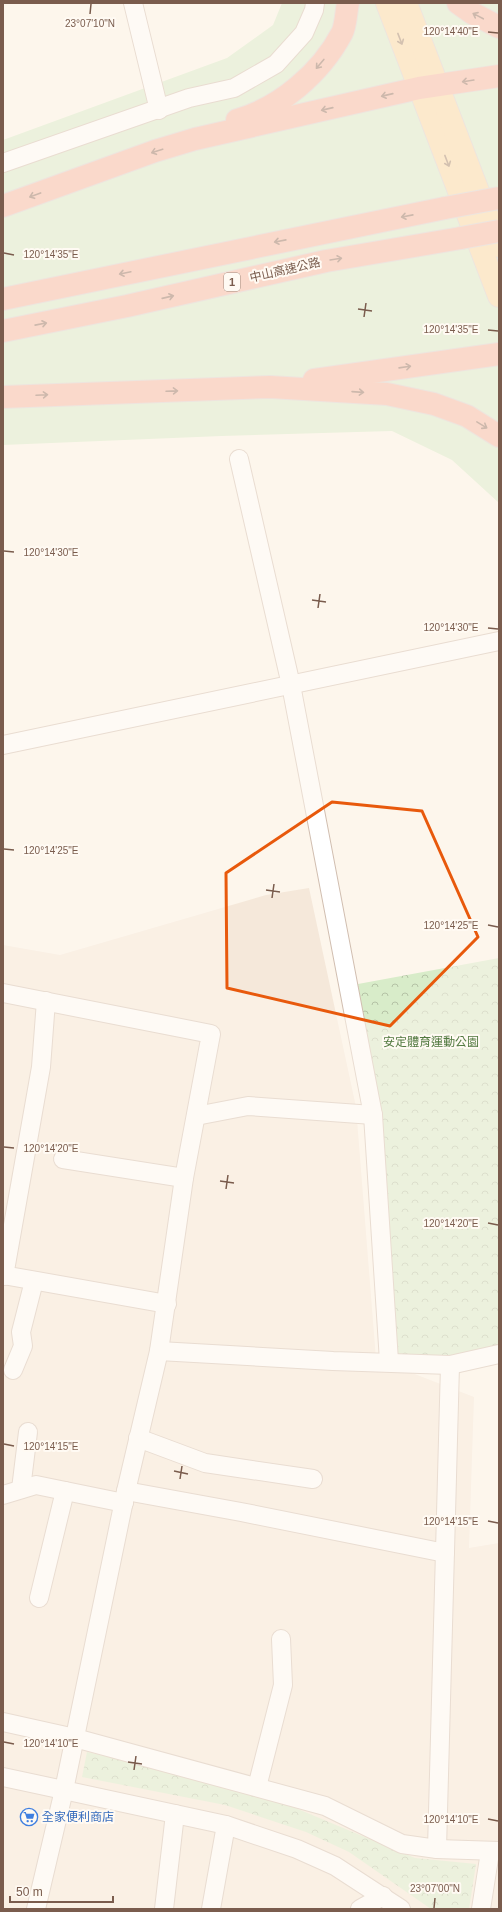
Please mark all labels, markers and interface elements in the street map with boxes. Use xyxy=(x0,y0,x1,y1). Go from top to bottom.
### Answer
one-way arrow xyxy=(472,12,484,19)
text: 23°07'10"N xyxy=(65,18,115,29)
text: 120°14'40"E xyxy=(423,26,479,37)
one-way arrow xyxy=(397,33,405,45)
one-way arrow xyxy=(316,59,325,69)
one-way arrow xyxy=(462,77,475,85)
one-way arrow xyxy=(381,92,394,100)
one-way arrow xyxy=(321,106,334,114)
one-way arrow xyxy=(151,148,164,155)
one-way arrow xyxy=(443,154,451,166)
one-way arrow xyxy=(29,191,41,199)
one-way arrow xyxy=(401,212,414,220)
one-way arrow xyxy=(274,238,287,246)
text: 120°14'35"E xyxy=(23,249,79,260)
street label: 中山高速公路 xyxy=(248,255,322,285)
one-way arrow xyxy=(329,255,342,263)
one-way arrow xyxy=(119,269,132,277)
road number: 1 xyxy=(224,273,240,291)
one-way arrow xyxy=(162,292,175,300)
one-way arrow xyxy=(34,319,47,327)
text: 120°14'35"E xyxy=(423,324,479,335)
one-way arrow xyxy=(398,363,411,371)
one-way arrow xyxy=(165,387,178,394)
one-way arrow xyxy=(351,389,364,396)
one-way arrow xyxy=(35,391,48,398)
one-way arrow xyxy=(476,422,488,430)
text: 120°14'30"E xyxy=(23,547,79,558)
text: 120°14'30"E xyxy=(423,622,479,633)
text: 120°14'25"E xyxy=(23,845,79,856)
text: 120°14'25"E xyxy=(423,920,479,931)
park label: 安定體育運動公園 xyxy=(383,1035,479,1049)
text: 120°14'20"E xyxy=(23,1143,79,1154)
text: 120°14'20"E xyxy=(423,1218,479,1229)
text: 120°14'15"E xyxy=(23,1441,79,1452)
text: 120°14'15"E xyxy=(423,1516,479,1527)
text: 120°14'10"E xyxy=(23,1738,79,1749)
supermarket icon: 全家便利商店 xyxy=(19,1807,39,1827)
place label: 全家便利商店 xyxy=(42,1810,114,1824)
text: 120°14'10"E xyxy=(423,1814,479,1825)
scale bar xyxy=(10,1878,113,1904)
text: 23°07'00"N xyxy=(410,1883,460,1894)
text: 50 m xyxy=(16,1885,43,1899)

